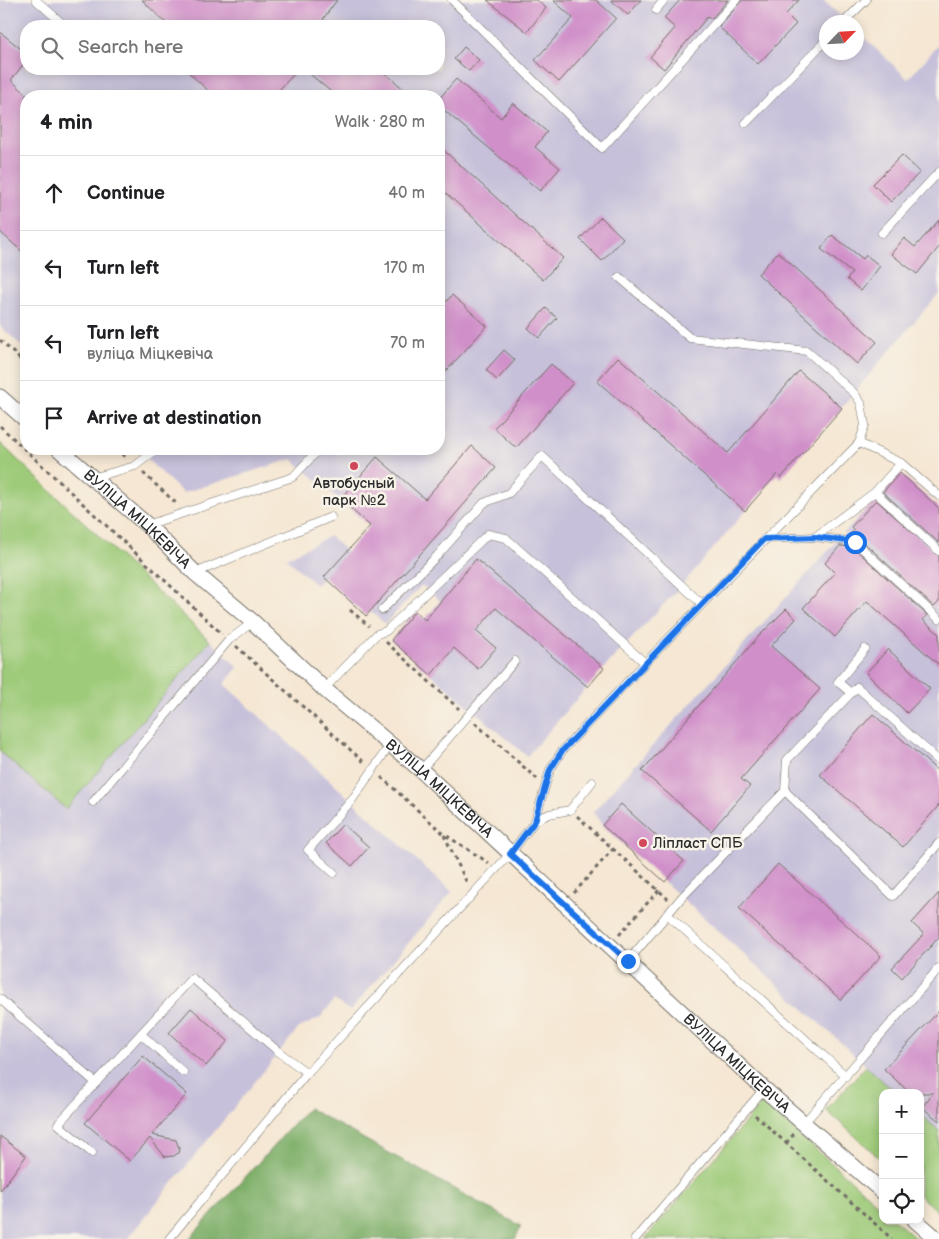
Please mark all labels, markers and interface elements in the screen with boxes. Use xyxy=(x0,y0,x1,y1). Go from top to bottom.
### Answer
north arrow xyxy=(819,15,864,60)
search box xyxy=(20,20,445,75)
icon: search xyxy=(38,34,66,62)
text: Search here xyxy=(78,36,183,59)
text: 4 min xyxy=(40,110,93,135)
text: Walk · 280 m xyxy=(335,113,425,132)
icon: ahead xyxy=(40,179,68,207)
text: Continue xyxy=(87,182,165,205)
text: 40 m xyxy=(388,184,425,203)
icon: left xyxy=(40,254,68,282)
text: Turn left xyxy=(87,257,159,280)
text: 170 m xyxy=(384,259,425,278)
text: Turn left xyxy=(87,322,159,345)
icon: left xyxy=(40,329,68,357)
text: 70 m xyxy=(390,334,425,353)
text: вуліца Міцкевіча xyxy=(87,345,213,364)
icon: arrive xyxy=(40,404,68,432)
text: Arrive at destination xyxy=(87,407,262,430)
marker: Автобусный парк №2 xyxy=(348,460,360,472)
street label: ВУЛІЦА МІЦКЕВІЧА xyxy=(80,466,195,574)
place label: Автобусный парк №2 xyxy=(312,474,395,510)
route start xyxy=(844,531,867,554)
street label: ВУЛІЦА МІЦКЕВІЧА xyxy=(381,735,497,843)
place label: Ліпласт СПБ xyxy=(652,834,743,853)
marker: Ліпласт СПБ xyxy=(637,837,649,849)
route end xyxy=(617,950,640,973)
street label: ВУЛІЦА МІЦКЕВІЧА xyxy=(679,1010,795,1118)
map controls xyxy=(879,1089,924,1224)
button: + xyxy=(879,1089,924,1134)
button: − xyxy=(879,1134,924,1179)
button: locate xyxy=(879,1179,924,1224)

